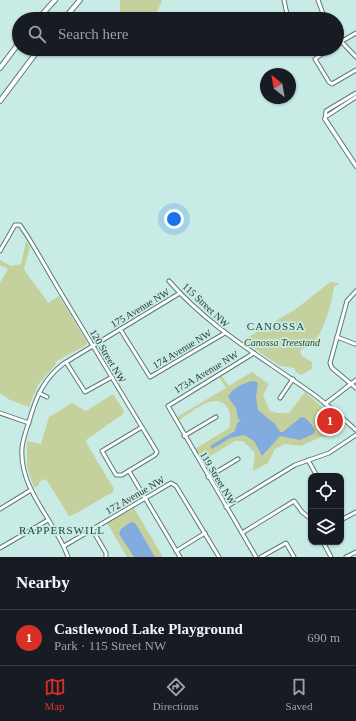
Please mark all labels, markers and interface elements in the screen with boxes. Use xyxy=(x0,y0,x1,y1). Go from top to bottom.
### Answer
search box xyxy=(12,12,344,56)
icon: search xyxy=(26,23,48,45)
text: Search here xyxy=(58,26,128,42)
north arrow xyxy=(260,68,296,104)
your location xyxy=(164,209,184,229)
street label: 115 Street NW xyxy=(180,281,232,330)
street label: 175 Avenue NW xyxy=(109,286,172,330)
district label: CANOSSA xyxy=(247,320,305,332)
street label: 120 Street NW xyxy=(88,327,128,385)
street label: 174 Avenue NW xyxy=(151,327,214,371)
park label: Canossa Treestand xyxy=(244,337,321,348)
street label: 173A Avenue NW xyxy=(172,348,241,396)
pin: 1 xyxy=(317,406,343,436)
street label: 119 Street NW xyxy=(198,450,238,507)
street label: 172 Avenue NW xyxy=(103,473,167,516)
map controls xyxy=(308,473,344,545)
button: locate xyxy=(308,473,344,509)
button: layers xyxy=(308,509,344,545)
district label: RAPPERSWILL xyxy=(19,524,105,536)
text: Nearby xyxy=(16,573,70,592)
text: Castlewood Lake Playground xyxy=(54,621,243,637)
text: 1 xyxy=(26,630,32,645)
text: 690 m xyxy=(307,630,340,645)
text: Park · 115 Street NW xyxy=(54,638,166,653)
tab: Map xyxy=(44,676,66,712)
tab: Directions xyxy=(153,676,198,712)
tab: Saved xyxy=(286,676,312,712)

